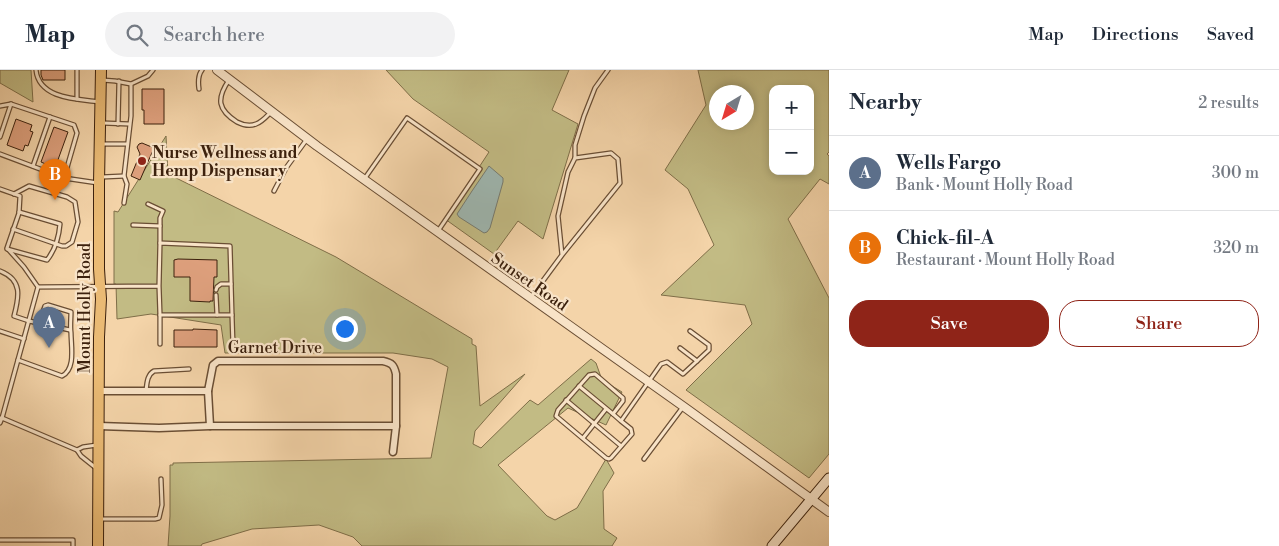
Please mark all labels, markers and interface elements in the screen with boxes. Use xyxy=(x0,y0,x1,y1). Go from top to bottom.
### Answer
search box xyxy=(105,12,455,57)
text: Map xyxy=(25,20,75,50)
icon: search xyxy=(123,21,151,49)
text: Search here xyxy=(163,23,265,47)
text: Map xyxy=(1028,23,1064,46)
text: Directions xyxy=(1092,23,1179,46)
text: Saved xyxy=(1207,23,1254,46)
north arrow xyxy=(709,85,754,130)
map controls xyxy=(769,85,814,175)
button: + xyxy=(769,85,814,130)
text: Nearby xyxy=(849,90,922,116)
text: 2 results xyxy=(1198,93,1259,113)
button: − xyxy=(769,130,814,175)
place label: Nurse Wellness and Hemp Dispensary xyxy=(152,143,298,181)
text: Wells Fargo xyxy=(896,151,1001,175)
marker: Nurse Wellness and Hemp Dispensary xyxy=(136,155,148,167)
pin: B xyxy=(39,159,71,200)
text: A xyxy=(859,163,871,183)
text: 300 m xyxy=(1212,163,1259,183)
text: Bank · Mount Holly Road xyxy=(896,175,1073,195)
text: Chick-fil-A xyxy=(896,226,994,250)
text: B xyxy=(859,238,871,258)
text: 320 m xyxy=(1213,238,1259,258)
street label: Mount Holly Road xyxy=(75,243,95,373)
street label: Sunset Road xyxy=(487,248,572,316)
text: Restaurant · Mount Holly Road xyxy=(896,250,1115,270)
button: Save xyxy=(849,300,1049,347)
button: Share xyxy=(1059,300,1259,347)
pin: A xyxy=(33,307,65,348)
your location xyxy=(332,316,358,342)
street label: Garnet Drive xyxy=(228,338,322,358)

